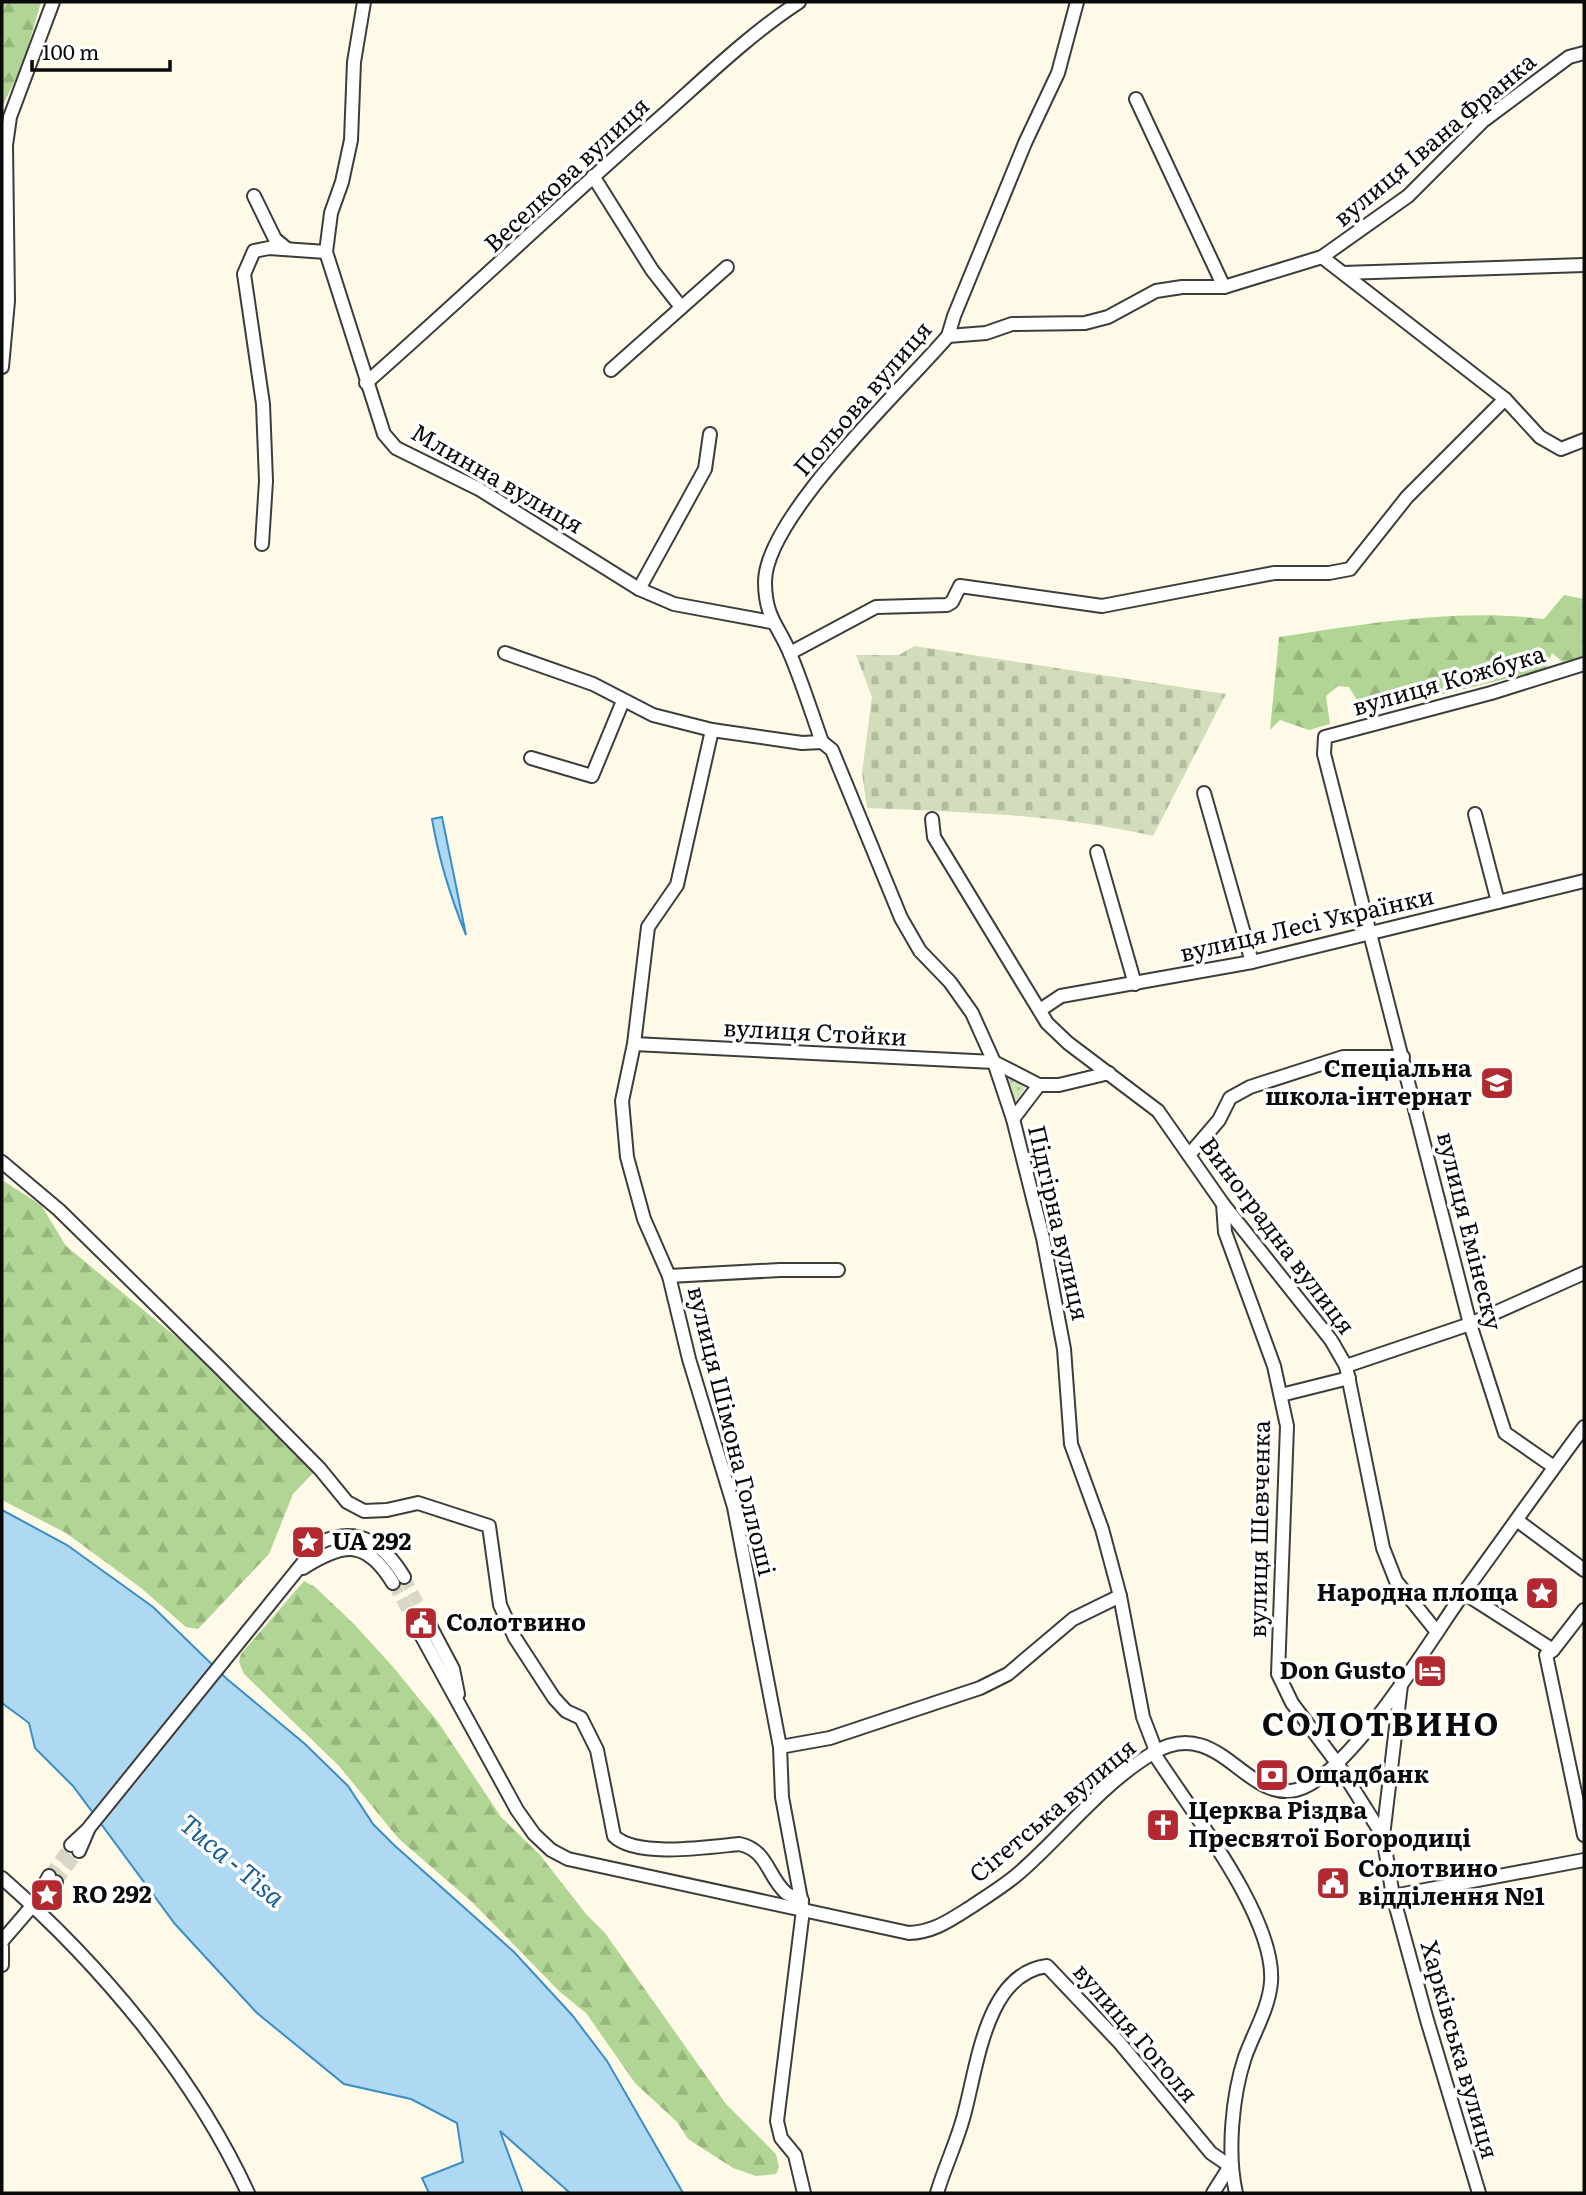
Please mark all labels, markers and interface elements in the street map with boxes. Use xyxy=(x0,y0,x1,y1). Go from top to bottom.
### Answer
scale bar xyxy=(32,28,170,72)
text: 100 m xyxy=(42,35,99,66)
street label: вулиця Івана Франка xyxy=(1325,43,1542,233)
street label: Веселкова вулиця xyxy=(475,87,656,259)
street label: Польова вулиця xyxy=(784,312,939,483)
street label: Млинна вулиця xyxy=(405,413,591,541)
street label: вулиця Кожбука xyxy=(1348,634,1549,723)
street label: вулиця Лесі Українки xyxy=(1176,876,1437,969)
street label: вулиця Стойки xyxy=(722,1008,908,1053)
place label: Спеціальна школа-інтернат xyxy=(1265,1049,1472,1112)
school or university icon: Спеціальна школа-інтернат xyxy=(1478,1064,1516,1102)
street label: Підгірна вулиця xyxy=(1021,1121,1100,1324)
street label: Виноградна вулиця xyxy=(1193,1128,1365,1341)
street label: вулиця Емінеску xyxy=(1430,1128,1513,1333)
street label: вулиця Шімона Голлоші xyxy=(680,1282,786,1579)
street label: вулиця Шевченка xyxy=(1238,1420,1277,1638)
place label: UA 292 xyxy=(332,1522,411,1557)
place icon: UA 292 xyxy=(289,1523,327,1561)
place label: Народна площа xyxy=(1317,1573,1518,1608)
place icon: Народна площа xyxy=(1523,1574,1561,1612)
place label: Солотвино xyxy=(446,1603,586,1638)
public building icon: Солотвино xyxy=(402,1604,440,1642)
place label: Don Gusto xyxy=(1279,1651,1406,1686)
hotel icon: Don Gusto xyxy=(1411,1652,1449,1690)
district label: СОЛОТВИНО xyxy=(1262,1698,1500,1746)
street label: Сігетська вулиця xyxy=(960,1729,1142,1889)
place label: Ощадбанк xyxy=(1296,1755,1429,1790)
bank icon: Ощадбанк xyxy=(1253,1756,1291,1794)
place label: Церква Різдва Пресвятої Богородиці xyxy=(1188,1791,1471,1854)
water label: Тиса - Tisa xyxy=(172,1803,295,1915)
church icon: Церква Різдва Пресвятої Богородиці xyxy=(1144,1806,1182,1844)
place label: Солотвино відділення №1 xyxy=(1358,1849,1545,1912)
public building icon: Солотвино відділення №1 xyxy=(1314,1864,1352,1902)
place label: RO 292 xyxy=(72,1875,152,1910)
place icon: RO 292 xyxy=(28,1876,66,1914)
street label: Харківська вулиця xyxy=(1414,1936,1509,2163)
street label: вулиця Гоголя xyxy=(1066,1954,1208,2109)

